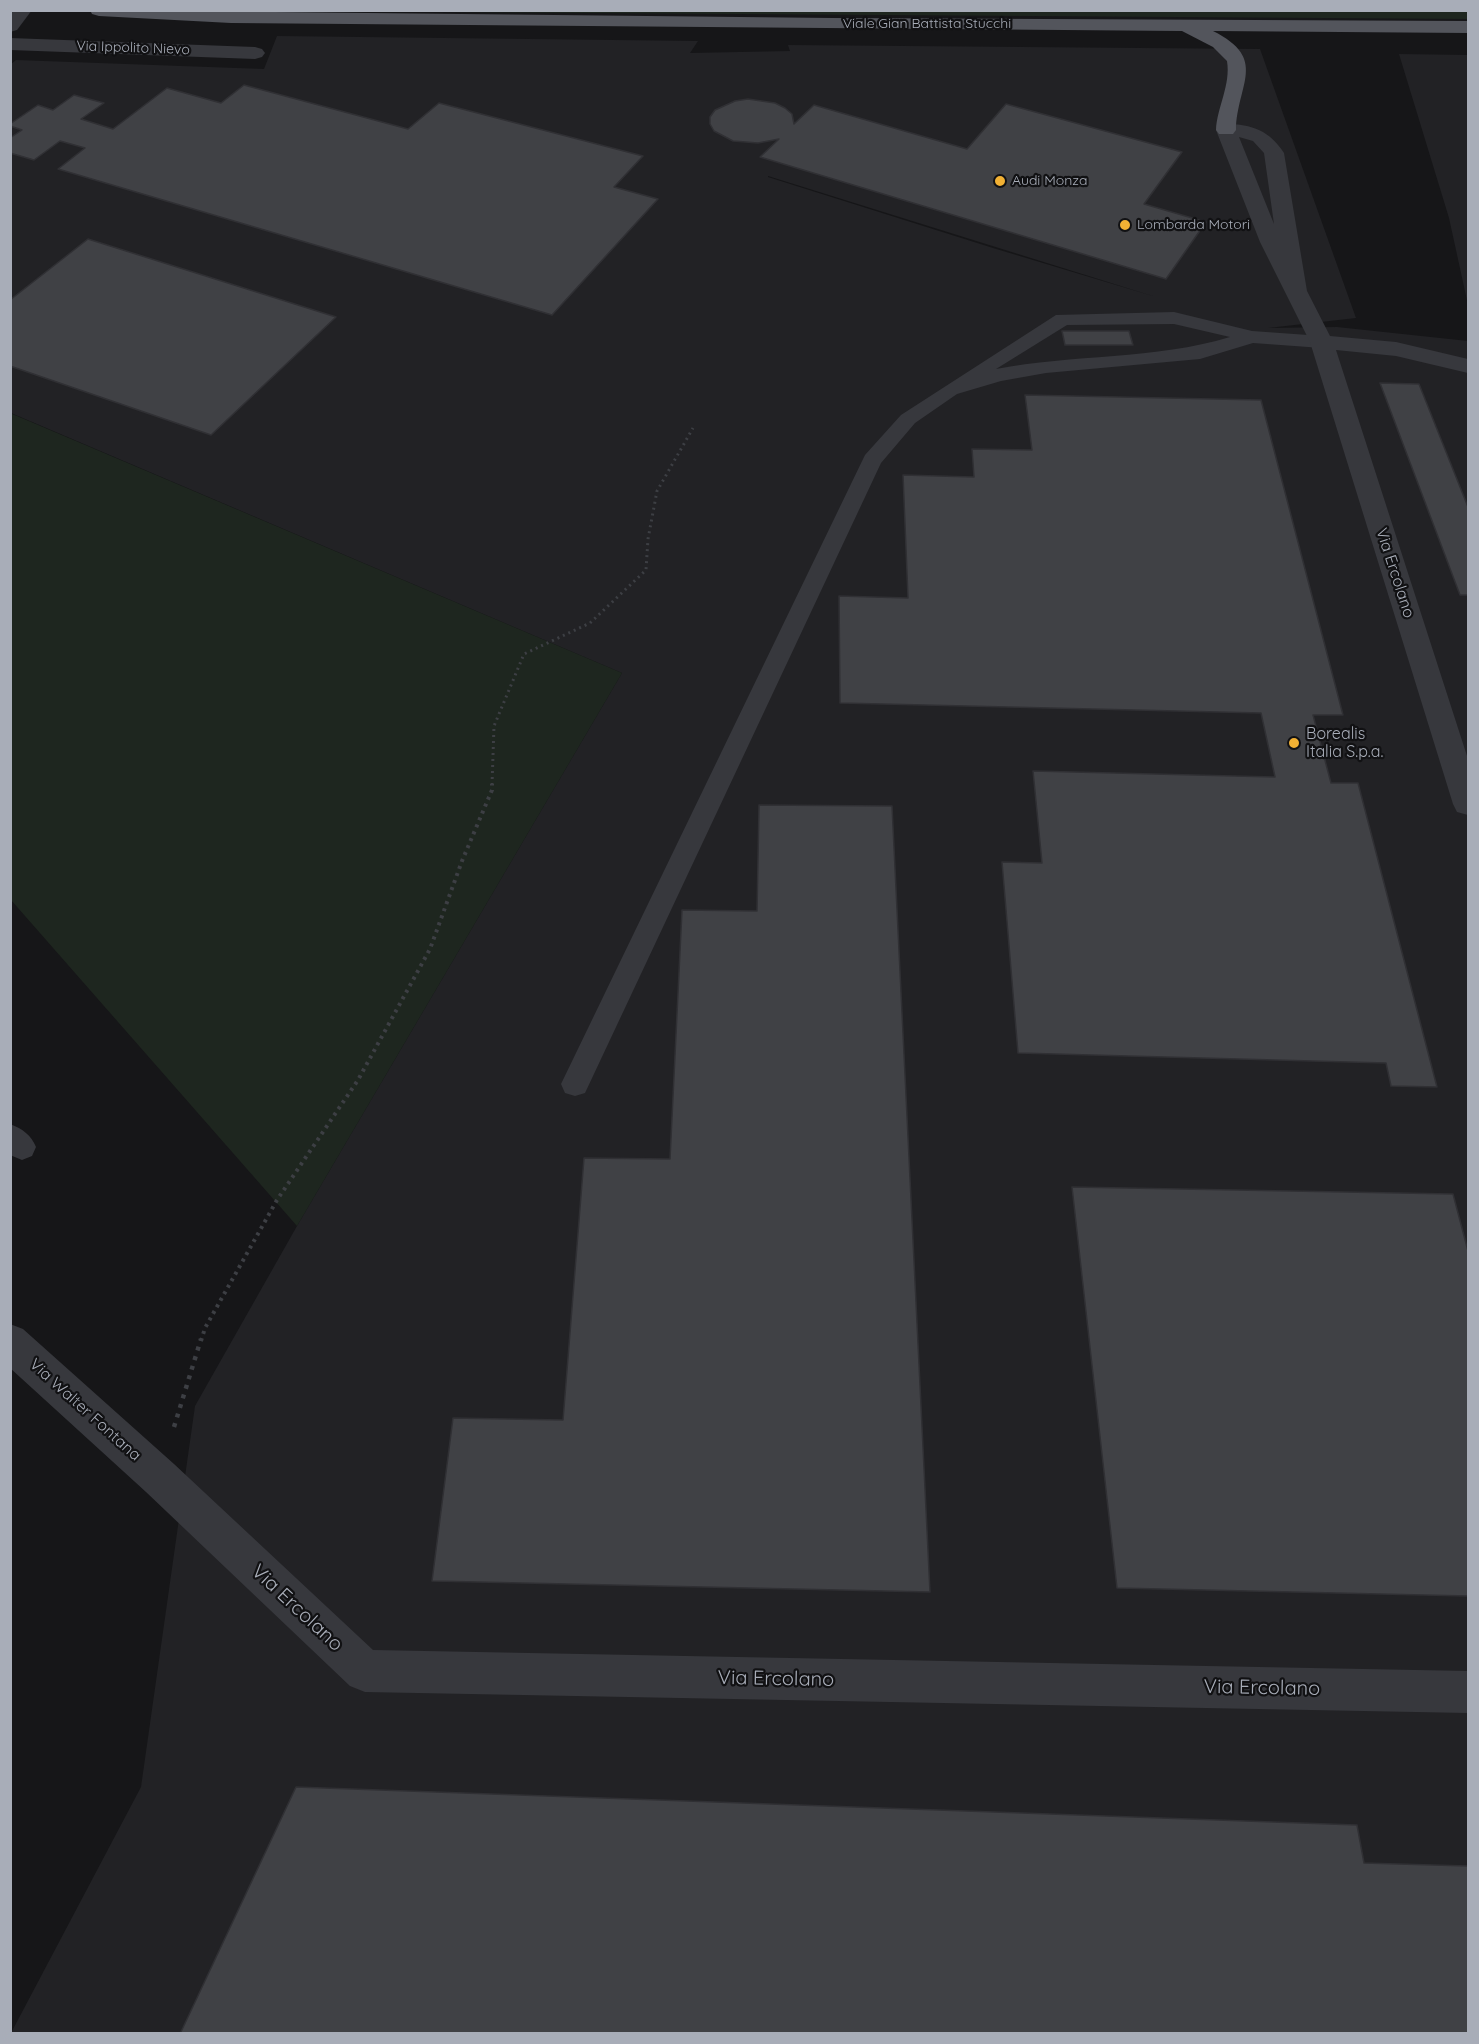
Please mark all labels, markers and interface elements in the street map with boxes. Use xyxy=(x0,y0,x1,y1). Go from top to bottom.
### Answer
street label: Viale Gian Battista Stucchi xyxy=(843,16,1011,32)
street label: Via Ippolito Nievo xyxy=(76,38,190,58)
place label: Audi Monza xyxy=(1012,173,1088,189)
marker: Audi Monza xyxy=(993,174,1007,188)
place label: Lombarda Motori xyxy=(1137,217,1250,233)
marker: Lombarda Motori xyxy=(1118,218,1132,232)
street label: Via Ercolano xyxy=(1371,526,1419,620)
place label: Borealis Italia S.p.a. xyxy=(1306,724,1383,762)
marker: Borealis Italia S.p.a. xyxy=(1287,736,1301,750)
street label: Via Walter Fontana xyxy=(25,1355,145,1465)
street label: Via Ercolano xyxy=(246,1559,348,1657)
street label: Via Ercolano xyxy=(718,1666,834,1692)
street label: Via Ercolano xyxy=(1204,1675,1320,1701)

